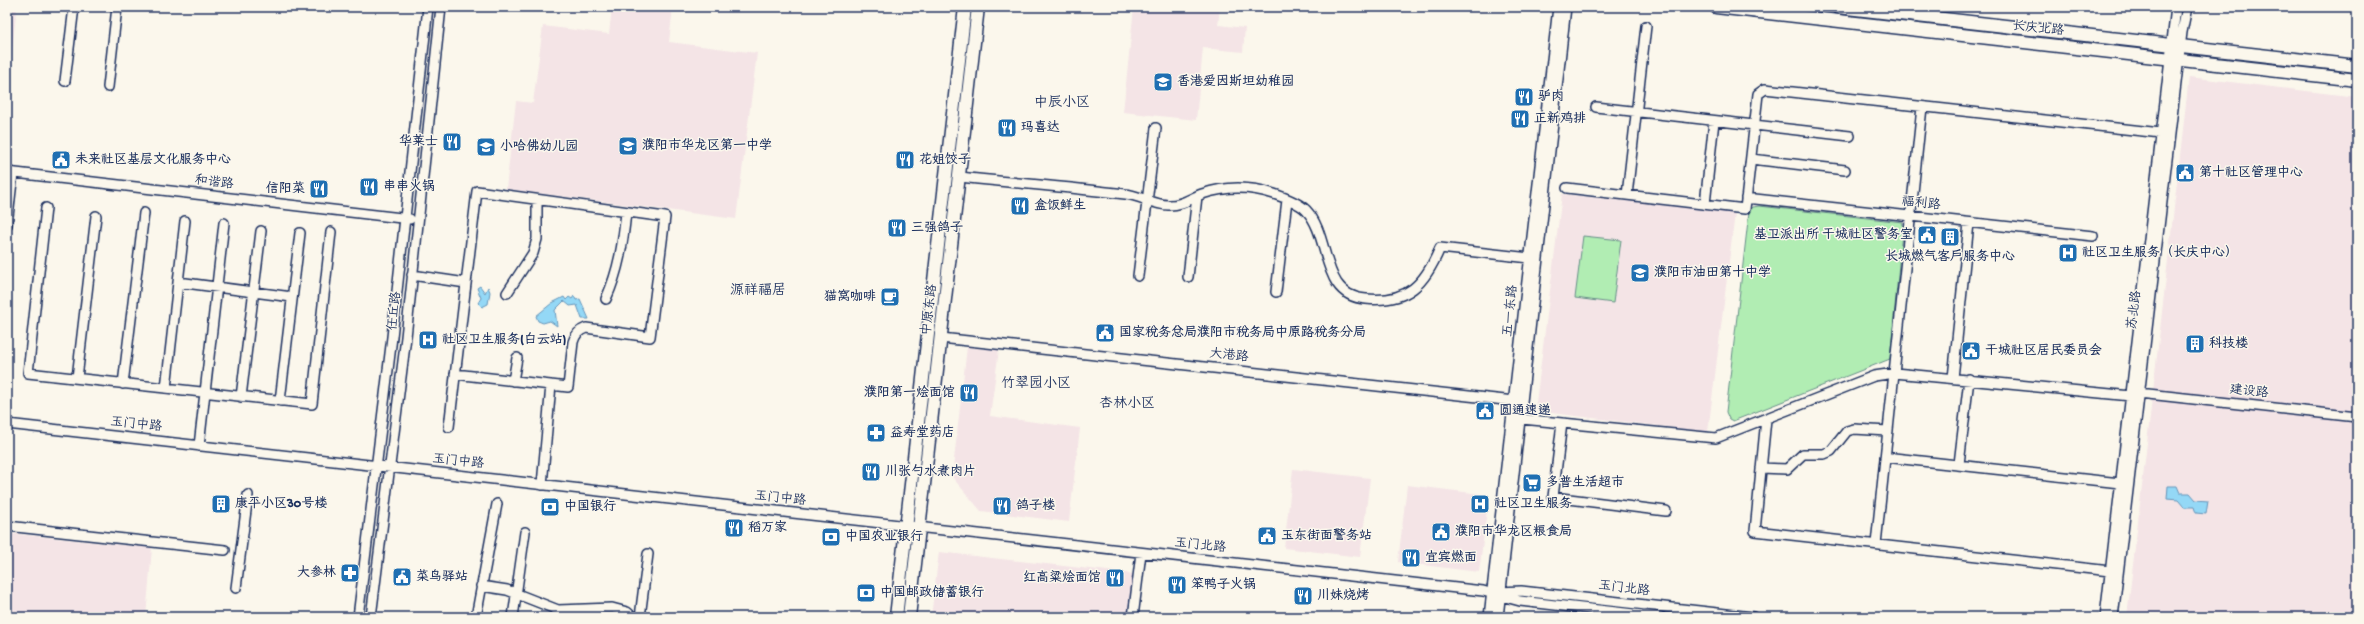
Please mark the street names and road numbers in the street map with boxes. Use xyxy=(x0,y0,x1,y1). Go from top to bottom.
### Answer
street label: 长庆北路 xyxy=(2011,18,2065,39)
street label: 和谐路 xyxy=(194,172,234,193)
street label: 福利路 xyxy=(1901,194,1941,213)
street label: 中原东路 xyxy=(918,283,941,337)
street label: 五一东路 xyxy=(1500,284,1521,338)
street label: 苏北路 xyxy=(2124,290,2145,330)
street label: 任丘路 xyxy=(385,291,404,331)
street label: 大港路 xyxy=(1209,346,1249,365)
street label: 建设路 xyxy=(2229,382,2269,401)
street label: 玉门中路 xyxy=(109,414,163,435)
street label: 玉门中路 xyxy=(431,451,485,472)
street label: 玉门中路 xyxy=(753,488,807,509)
street label: 玉门北路 xyxy=(1173,535,1227,556)
street label: 玉门北路 xyxy=(1597,577,1651,600)

